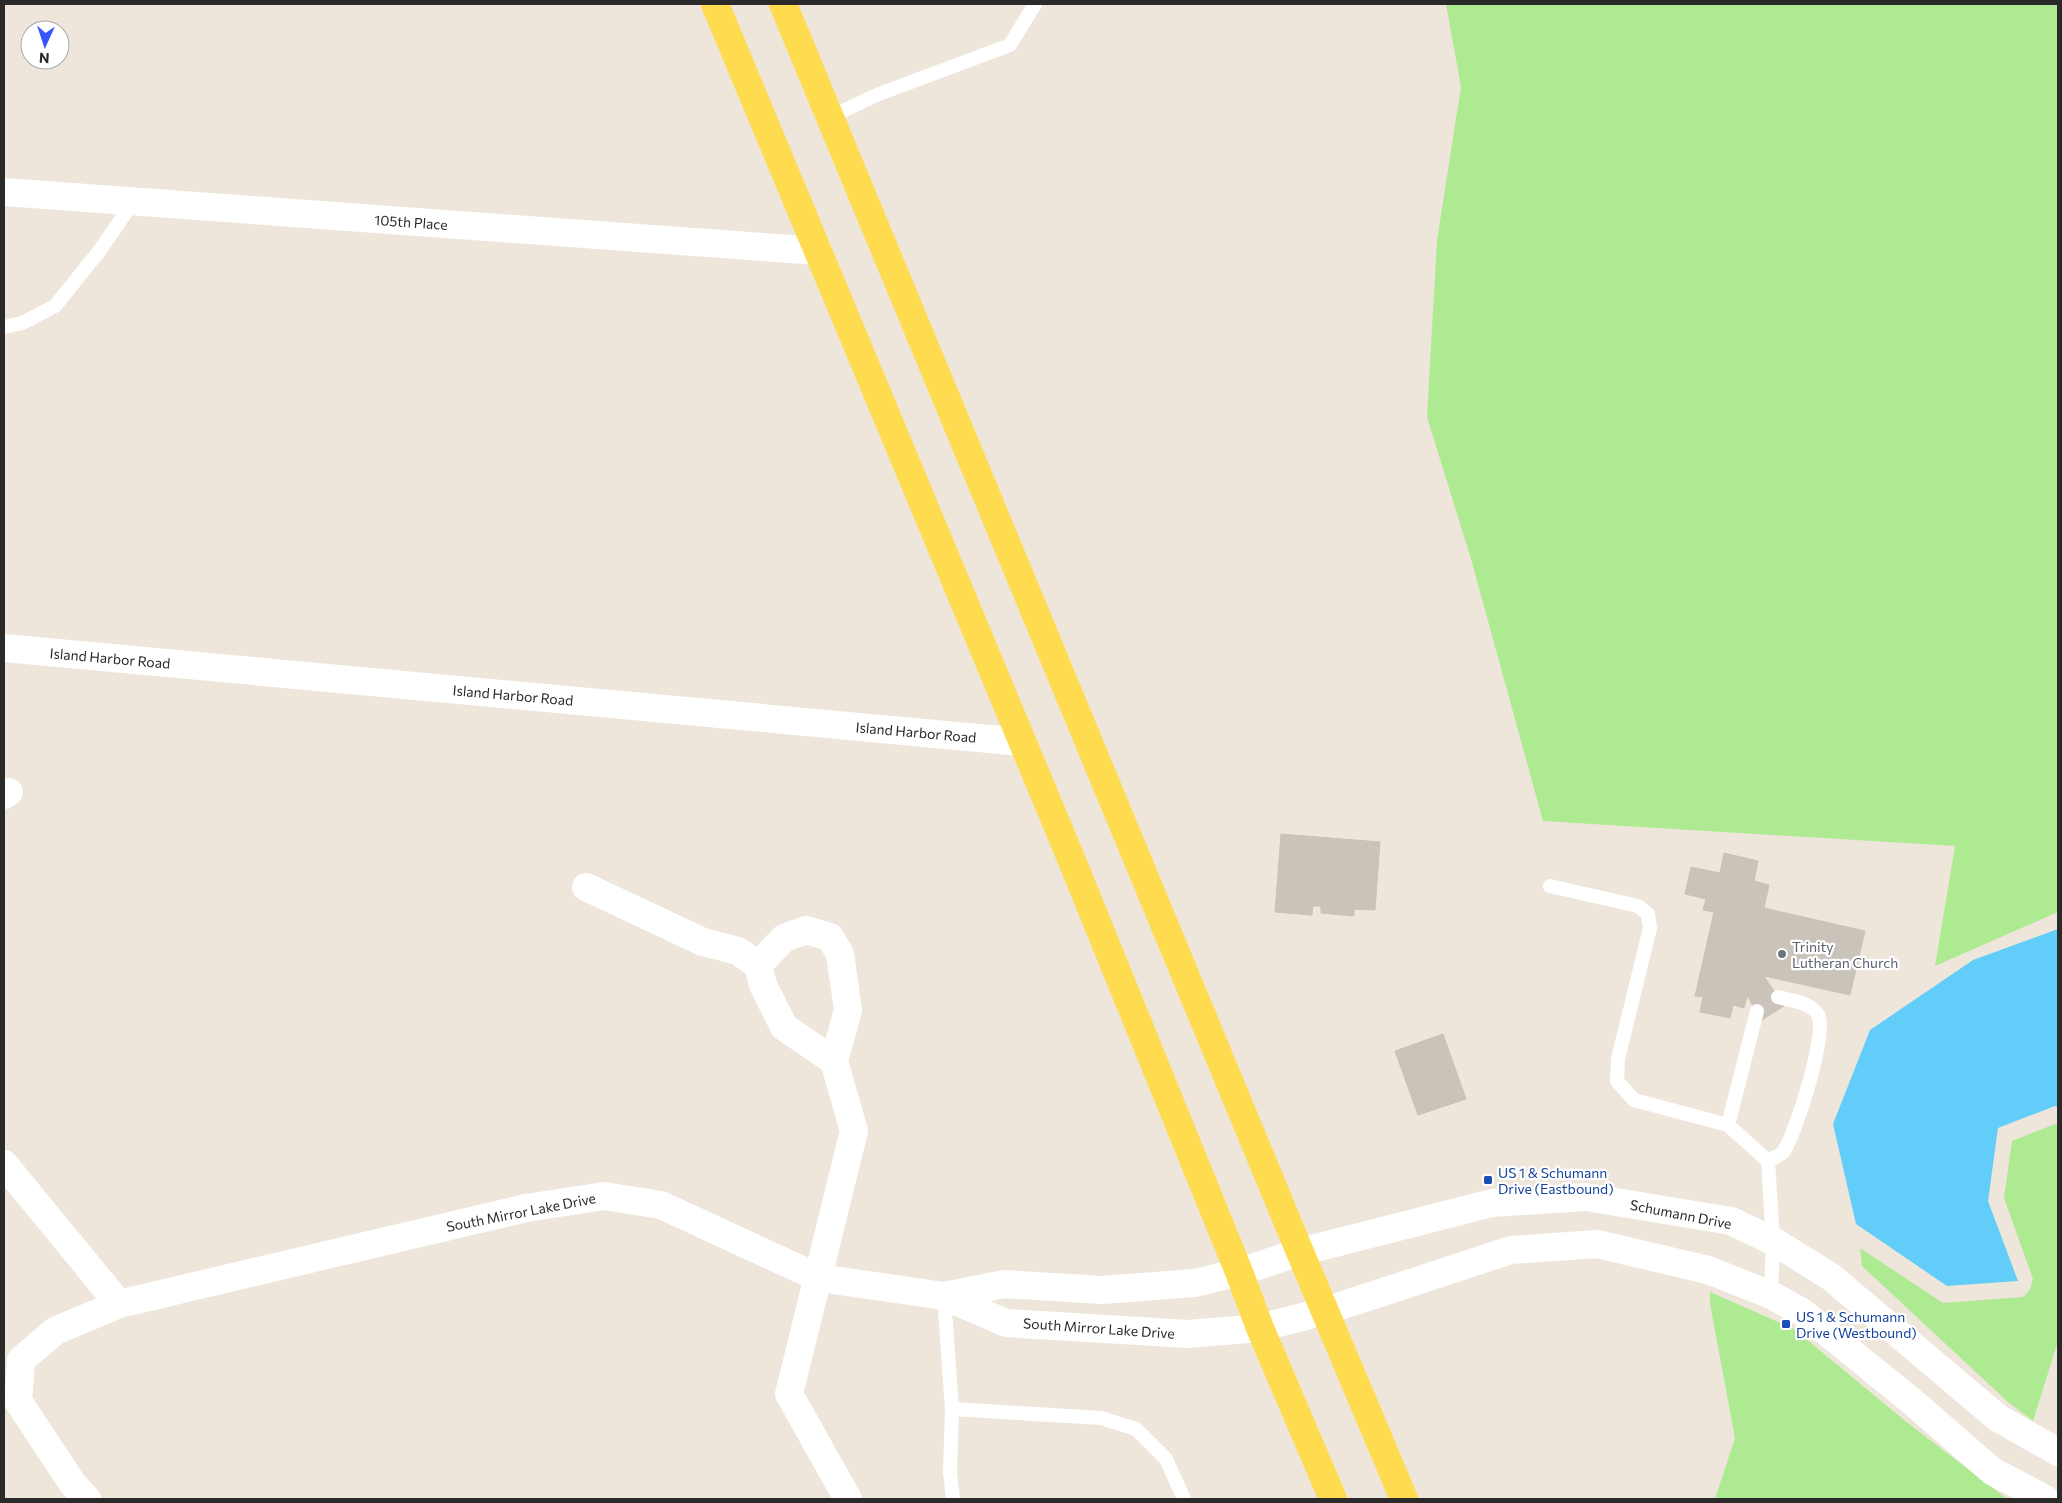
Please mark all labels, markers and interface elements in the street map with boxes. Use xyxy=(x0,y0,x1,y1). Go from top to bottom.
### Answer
north arrow xyxy=(20,20,70,70)
text: N xyxy=(39,50,50,67)
street label: 105th Place xyxy=(374,211,448,233)
street label: Island Harbor Road xyxy=(49,644,171,672)
street label: Island Harbor Road xyxy=(452,681,574,709)
street label: Island Harbor Road xyxy=(855,718,977,746)
place label: Trinity Lutheran Church xyxy=(1792,938,1898,971)
marker: Trinity Lutheran Church xyxy=(1776,948,1788,960)
place label: US 1 & Schumann Drive (Eastbound) xyxy=(1498,1164,1614,1197)
marker: US 1 & Schumann Drive (Eastbound) xyxy=(1482,1174,1494,1186)
street label: South Mirror Lake Drive xyxy=(445,1189,597,1235)
street label: Schumann Drive xyxy=(1629,1196,1733,1232)
place label: US 1 & Schumann Drive (Westbound) xyxy=(1796,1308,1917,1341)
street label: South Mirror Lake Drive xyxy=(1023,1314,1175,1342)
marker: US 1 & Schumann Drive (Westbound) xyxy=(1780,1318,1792,1330)

